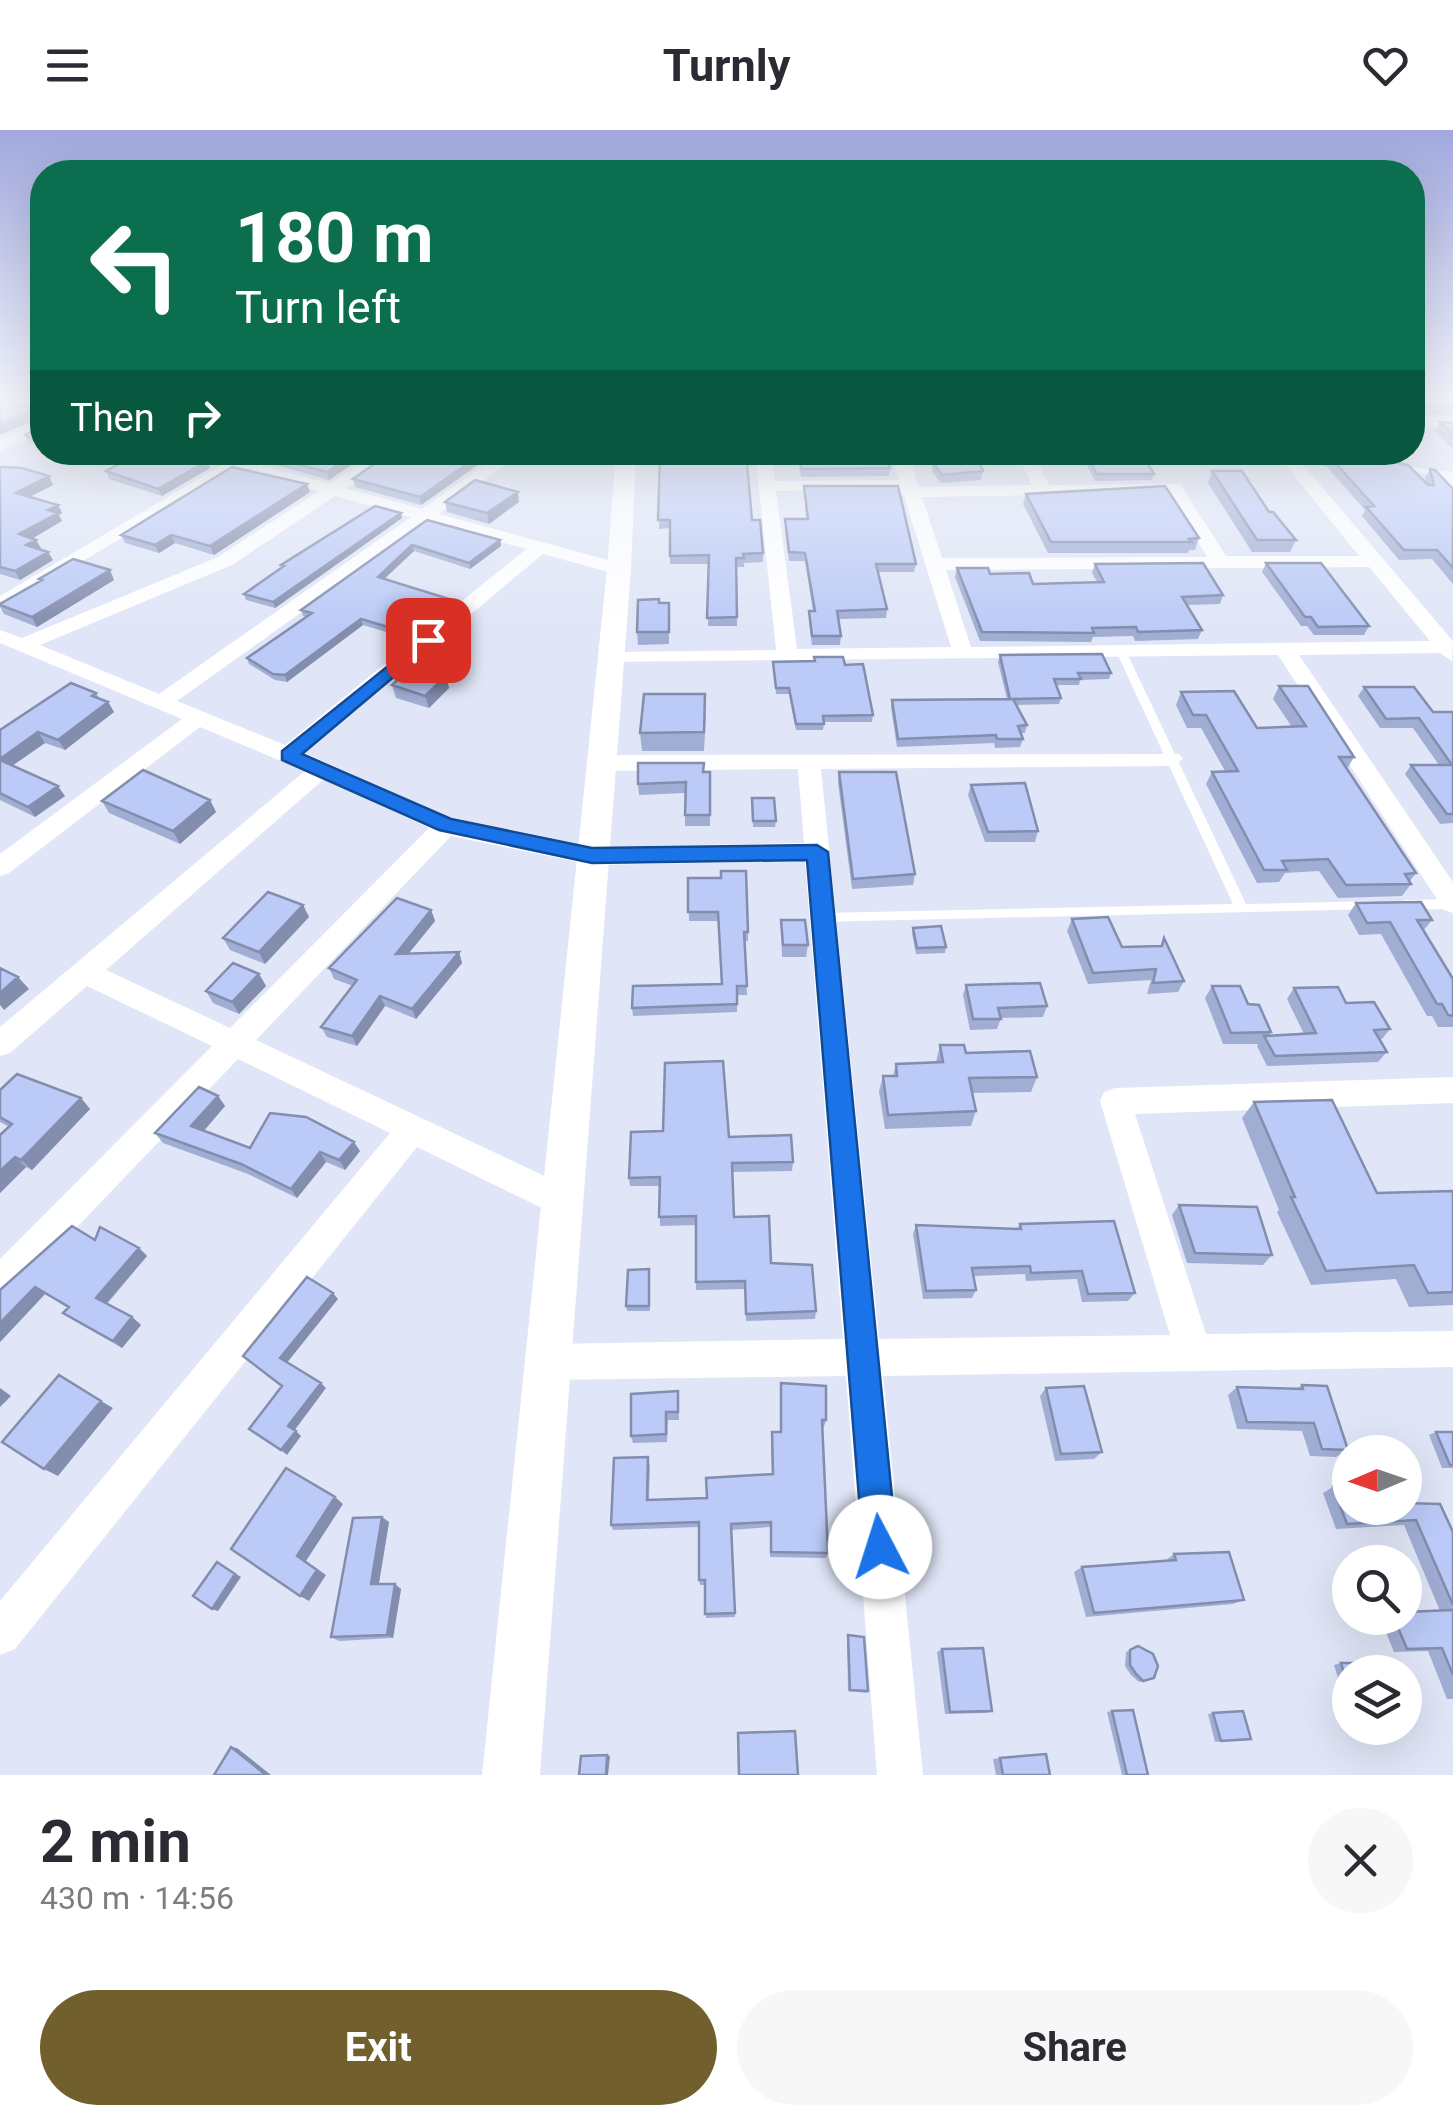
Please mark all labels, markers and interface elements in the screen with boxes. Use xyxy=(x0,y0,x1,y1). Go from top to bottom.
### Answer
icon: menu xyxy=(40,38,95,93)
icon: heart xyxy=(1358,38,1413,93)
text: Turnly xyxy=(663,39,790,92)
text: 180 m xyxy=(235,197,434,279)
icon: left xyxy=(70,200,200,330)
text: Turn left xyxy=(235,281,401,334)
icon: right xyxy=(175,390,230,445)
text: Then xyxy=(70,396,155,440)
pin xyxy=(386,598,471,683)
icon: arrive xyxy=(401,613,456,668)
north arrow xyxy=(1332,1435,1422,1525)
map controls xyxy=(1332,1435,1422,1745)
position arrow xyxy=(828,1495,932,1599)
button: search xyxy=(1332,1545,1422,1635)
button: layers xyxy=(1332,1655,1422,1745)
text: 2 min xyxy=(40,1806,191,1877)
button: close xyxy=(1308,1808,1413,1913)
text: 430 m · 14:56 xyxy=(40,1879,234,1917)
button: Exit xyxy=(40,1990,717,2105)
button: Share xyxy=(737,1990,1413,2105)

